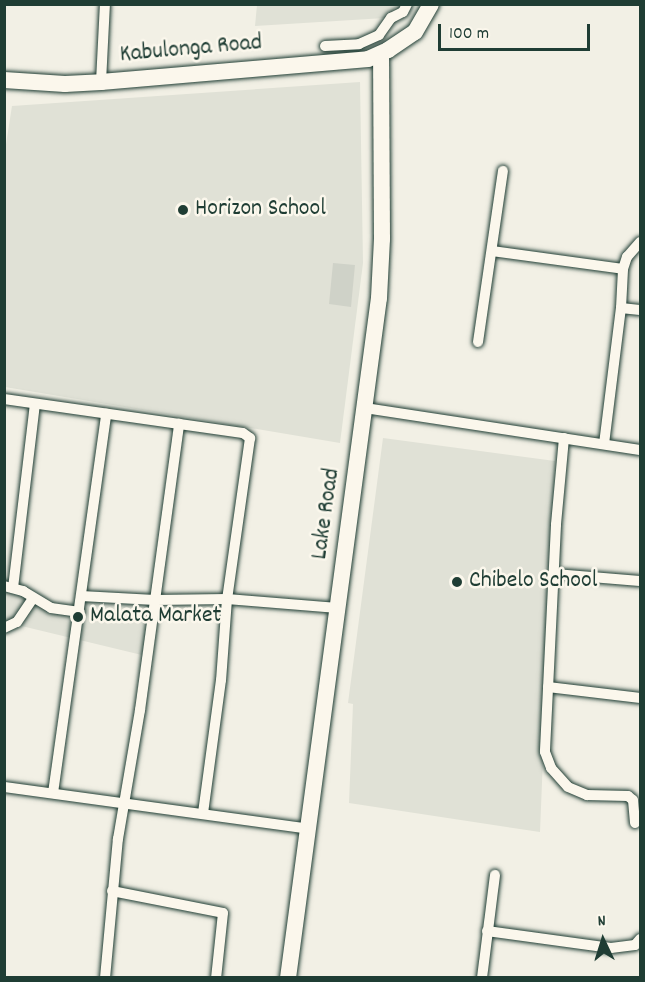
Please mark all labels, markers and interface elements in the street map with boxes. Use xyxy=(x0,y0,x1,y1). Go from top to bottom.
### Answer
scale bar xyxy=(441,12,592,50)
text: 100 m xyxy=(449,22,489,47)
street label: Kabulonga Road xyxy=(119,29,263,71)
place label: Horizon School xyxy=(195,196,326,224)
marker: Horizon School xyxy=(176,203,190,217)
street label: Lake Road xyxy=(306,467,348,561)
place label: Chibelo School xyxy=(469,568,597,596)
marker: Chibelo School xyxy=(450,575,464,589)
place label: Malata Market xyxy=(90,603,221,631)
marker: Malata Market xyxy=(71,610,85,624)
north arrow xyxy=(573,910,633,970)
text: N xyxy=(597,910,606,933)

